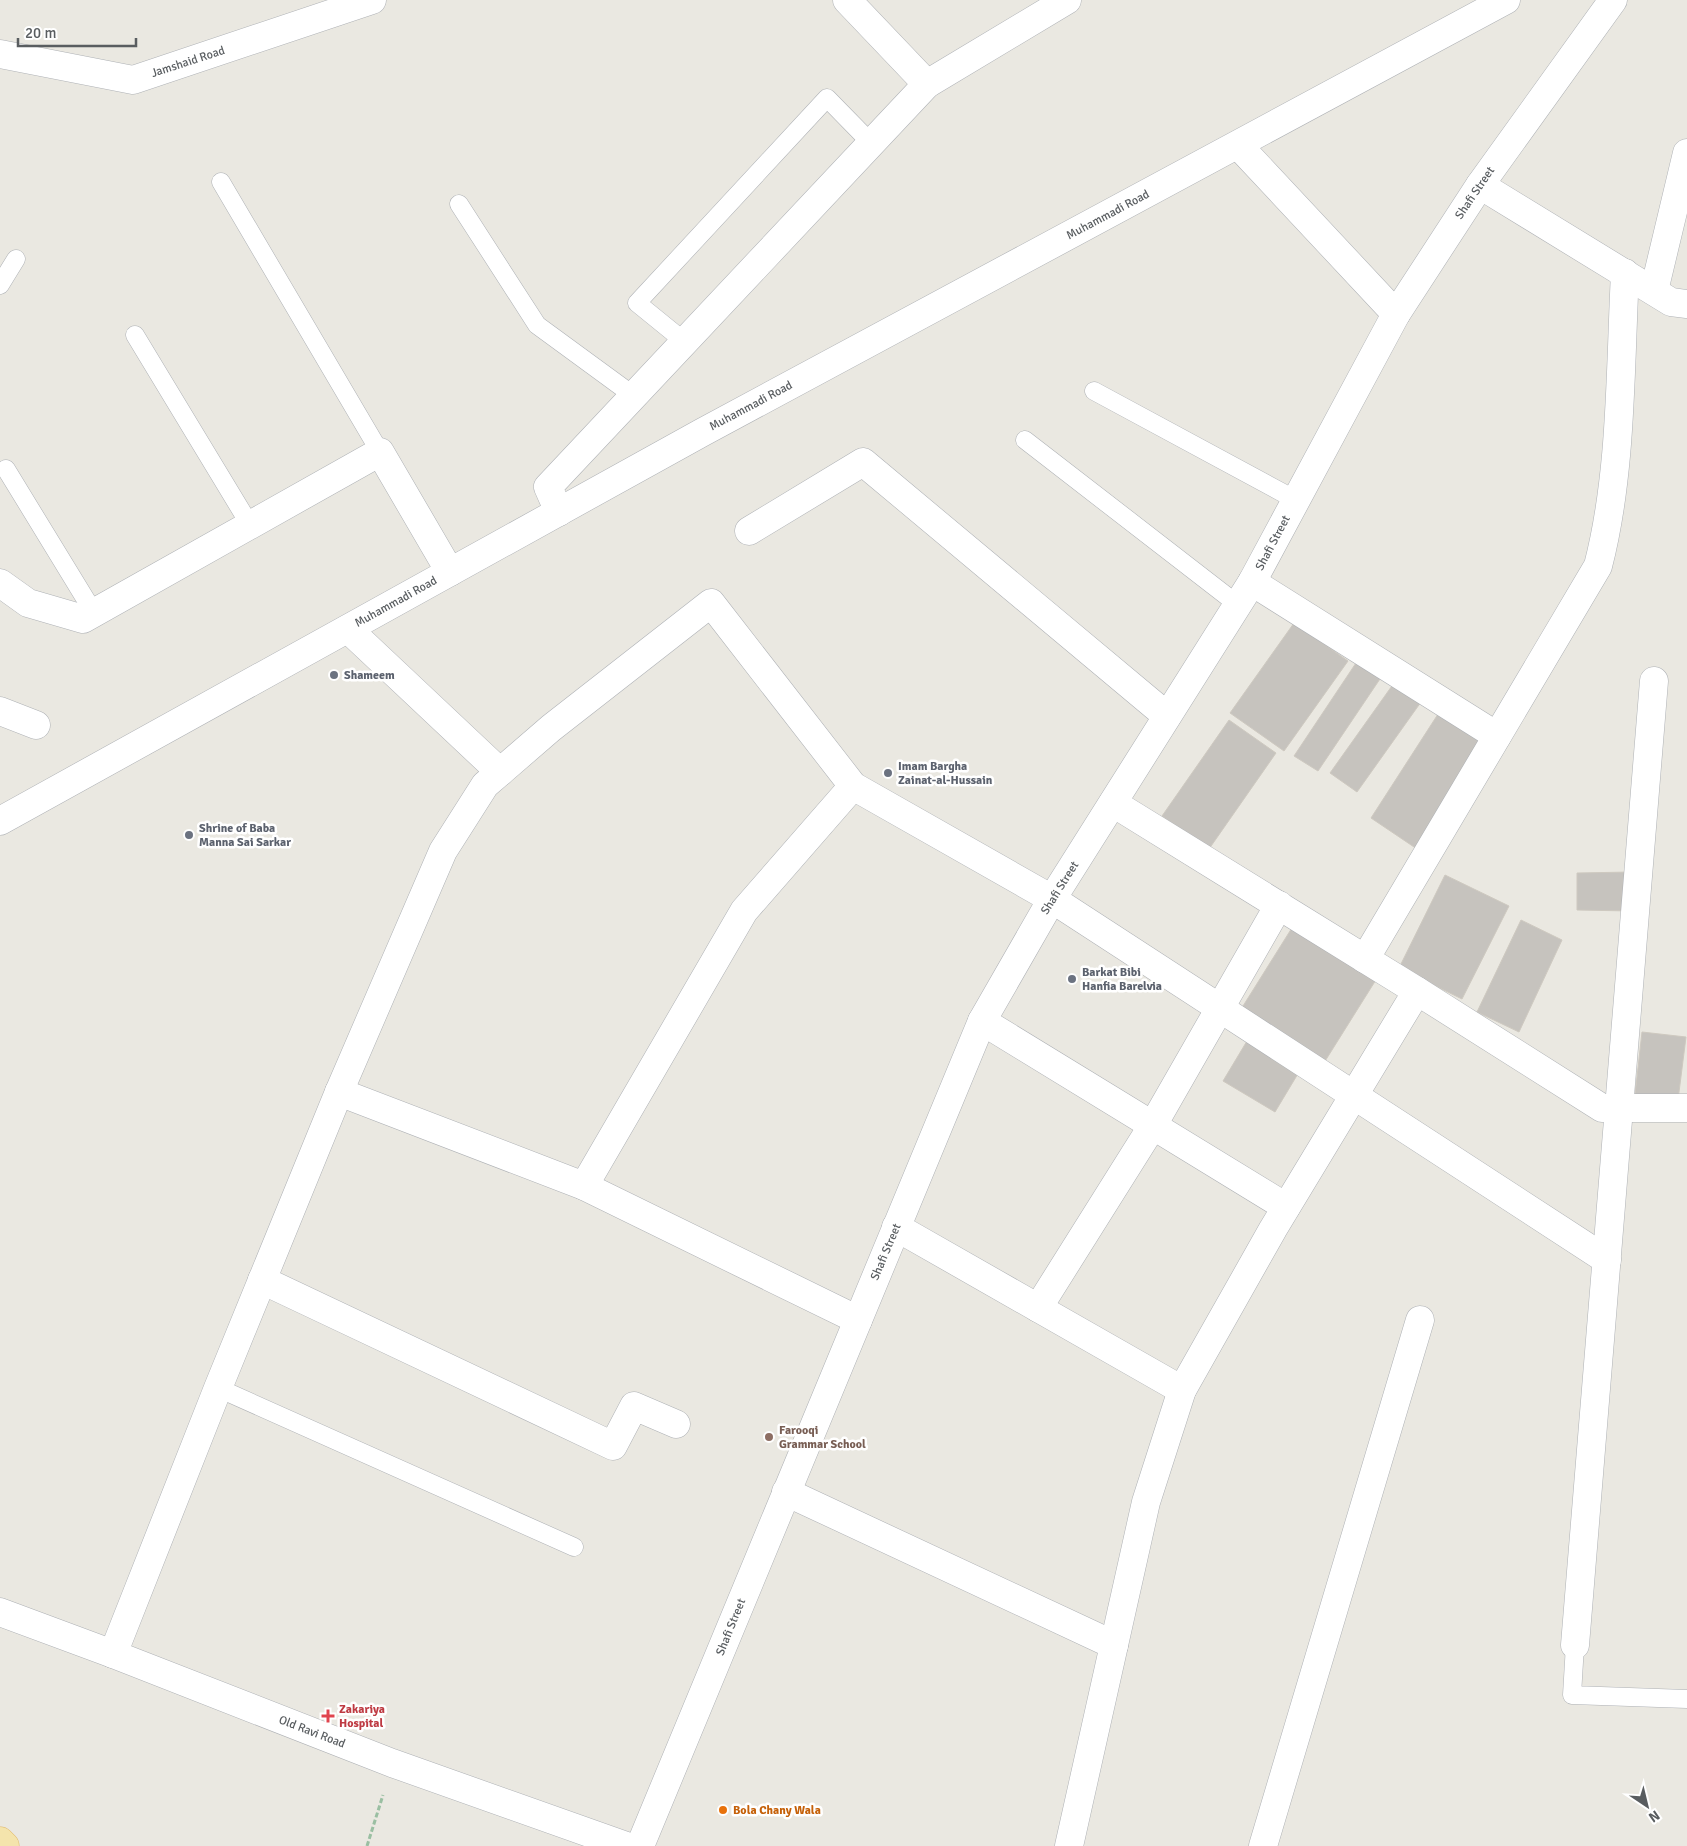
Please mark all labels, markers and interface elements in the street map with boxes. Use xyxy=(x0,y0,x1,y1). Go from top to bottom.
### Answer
scale bar xyxy=(18,15,135,47)
text: 20 m xyxy=(25,24,56,42)
street label: Jamshaid Road xyxy=(149,43,227,81)
street label: Shafi Street xyxy=(1452,164,1498,222)
street label: Muhammadi Road xyxy=(1064,187,1152,243)
street label: Muhammadi Road xyxy=(707,378,795,434)
street label: Shafi Street xyxy=(1252,513,1294,573)
street label: Muhammadi Road xyxy=(352,573,440,631)
place label: Shameem xyxy=(344,668,395,683)
marker: Shameem xyxy=(328,669,340,681)
place label: Imam Bargha Zainat-al-Hussain xyxy=(898,759,993,788)
marker: Imam Bargha Zainat-al-Hussain xyxy=(882,767,894,779)
place label: Shrine of Baba Manna Sai Sarkar xyxy=(199,821,291,850)
marker: Shrine of Baba Manna Sai Sarkar xyxy=(183,829,195,841)
street label: Shafi Street xyxy=(1038,859,1082,917)
place label: Barkat Bibi Hanfia Barelvia xyxy=(1082,965,1162,994)
marker: Barkat Bibi Hanfia Barelvia xyxy=(1066,973,1078,985)
street label: Shafi Street xyxy=(867,1221,905,1283)
place label: Farooqi Grammar School xyxy=(779,1423,866,1452)
marker: Farooqi Grammar School xyxy=(763,1431,775,1443)
street label: Shafi Street xyxy=(713,1596,749,1658)
place label: Zakariya Hospital xyxy=(339,1702,385,1731)
marker: Zakariya Hospital xyxy=(321,1709,335,1723)
street label: Old Ravi Road xyxy=(277,1712,347,1752)
north arrow xyxy=(1622,1781,1672,1831)
place label: Bola Chany Wala xyxy=(733,1803,821,1818)
marker: Bola Chany Wala xyxy=(717,1804,729,1816)
text: N xyxy=(1645,1806,1663,1826)

